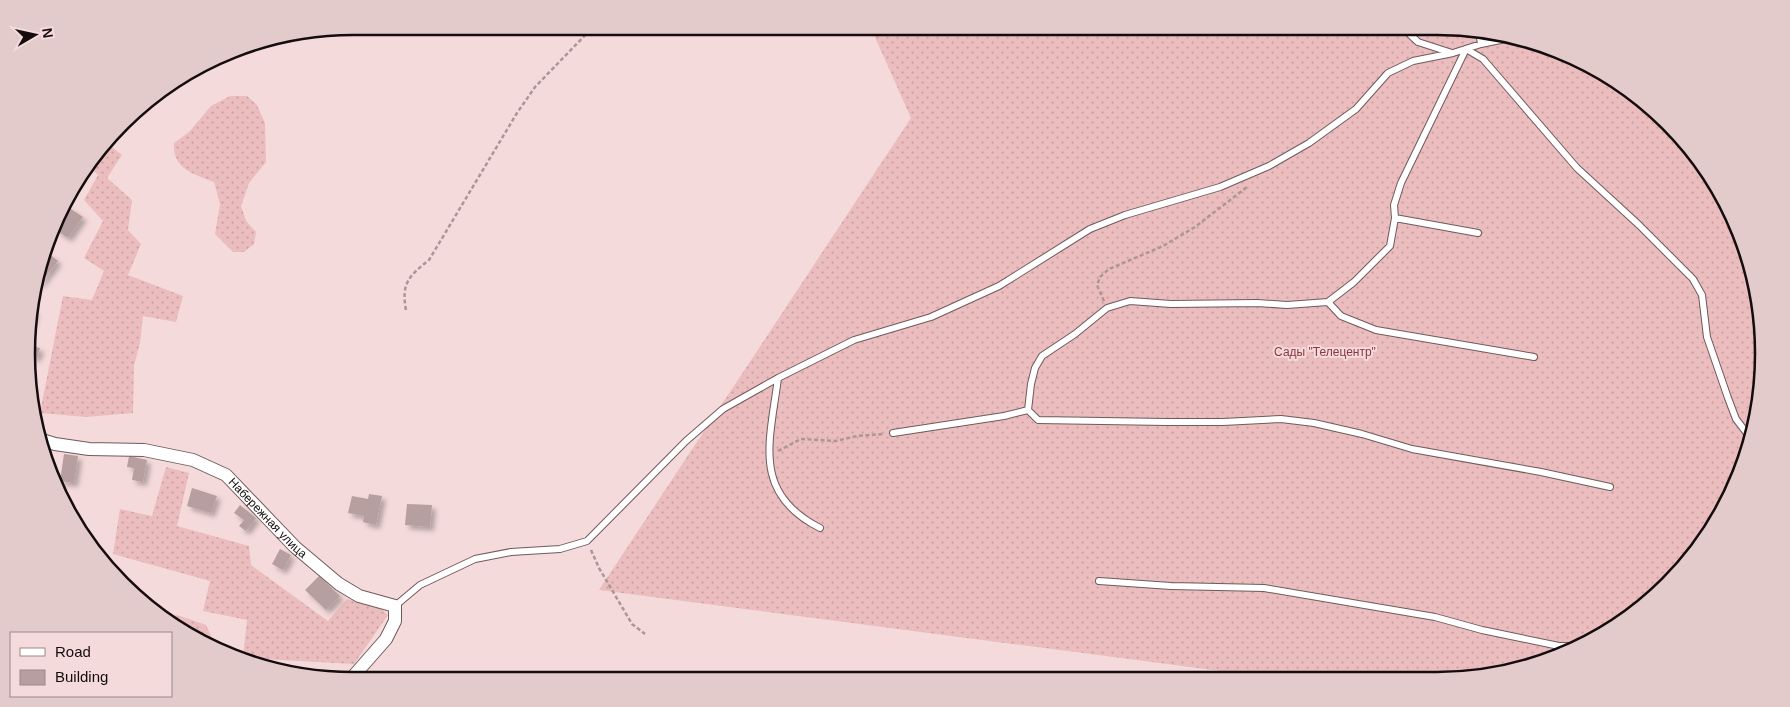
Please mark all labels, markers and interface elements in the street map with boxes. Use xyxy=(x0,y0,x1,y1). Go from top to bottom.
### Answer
north arrow xyxy=(10,10,60,60)
text: N xyxy=(39,27,57,39)
park label: Сады "Телецентр" xyxy=(1274,345,1376,359)
street label: Набережная улица xyxy=(226,475,310,561)
legend xyxy=(10,632,172,697)
text: Road xyxy=(55,643,91,660)
text: Building xyxy=(55,668,108,685)

